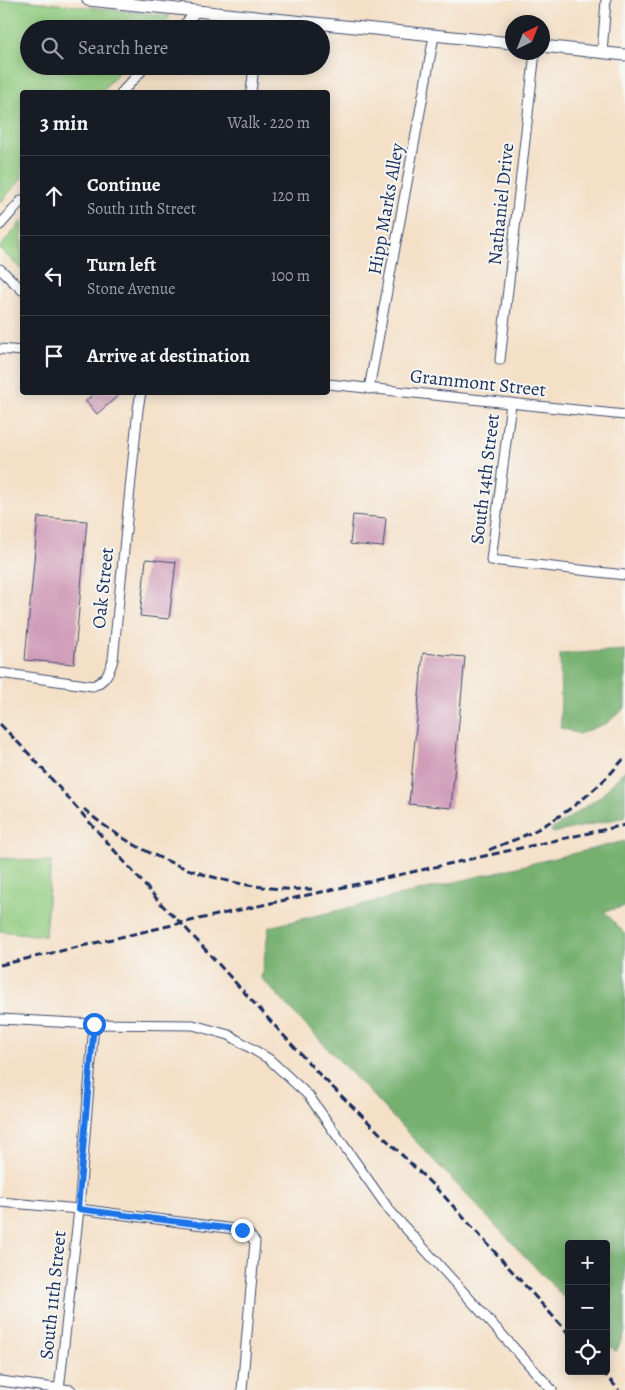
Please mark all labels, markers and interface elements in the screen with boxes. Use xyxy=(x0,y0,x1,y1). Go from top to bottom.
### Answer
north arrow xyxy=(505,15,550,60)
search box xyxy=(20,20,330,75)
icon: search xyxy=(38,34,66,62)
text: Search here xyxy=(78,35,168,61)
text: 3 min xyxy=(40,109,88,137)
text: Walk · 220 m xyxy=(227,112,310,134)
street label: Hipp Marks Alley xyxy=(362,141,410,277)
street label: Nathaniel Drive xyxy=(482,142,520,266)
text: Continue xyxy=(87,172,161,198)
icon: ahead xyxy=(40,182,68,210)
text: 120 m xyxy=(272,185,310,207)
text: South 11th Street xyxy=(87,198,196,220)
text: Turn left xyxy=(87,252,156,278)
icon: left xyxy=(40,262,68,290)
text: 100 m xyxy=(271,265,310,287)
text: Stone Avenue xyxy=(87,278,175,300)
icon: arrive xyxy=(40,342,68,370)
text: Arrive at destination xyxy=(87,343,250,369)
street label: Grammont Street xyxy=(409,363,547,403)
street label: South 14th Street xyxy=(464,412,506,546)
street label: Oak Street xyxy=(86,546,120,630)
route start xyxy=(83,1013,106,1036)
route end xyxy=(231,1219,254,1242)
street label: South 11th Street xyxy=(33,1229,73,1361)
map controls xyxy=(565,1240,610,1375)
button: + xyxy=(565,1240,610,1285)
button: − xyxy=(565,1285,610,1330)
button: locate xyxy=(565,1330,610,1375)

